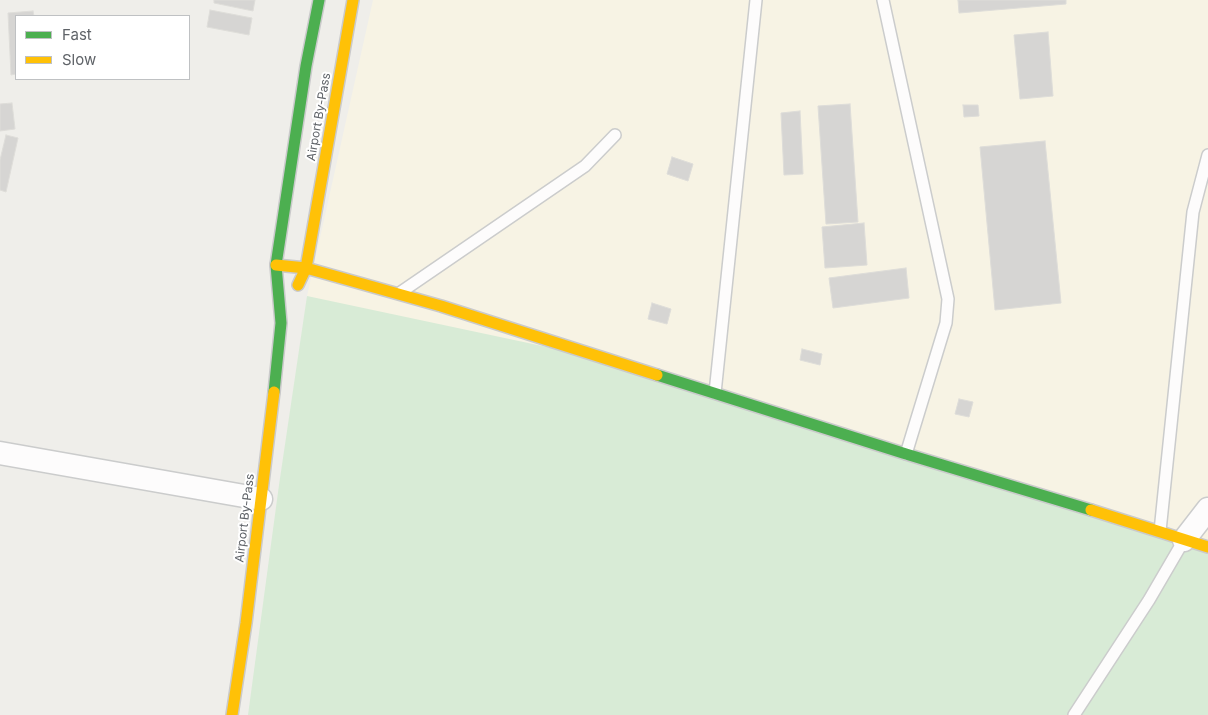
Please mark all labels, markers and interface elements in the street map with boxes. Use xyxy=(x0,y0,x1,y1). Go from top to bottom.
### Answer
legend xyxy=(15,15,190,80)
text: Fast xyxy=(62,25,92,44)
text: Slow xyxy=(62,50,96,69)
street label: Airport By-Pass xyxy=(304,72,334,162)
street label: Airport By-Pass xyxy=(232,473,258,563)

